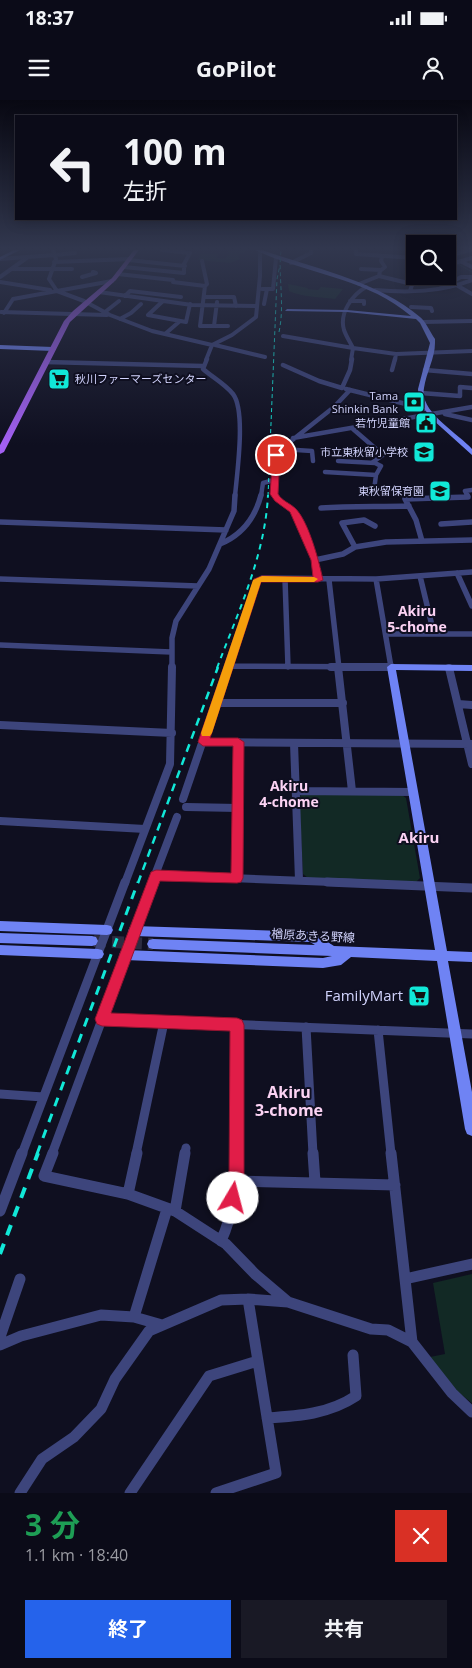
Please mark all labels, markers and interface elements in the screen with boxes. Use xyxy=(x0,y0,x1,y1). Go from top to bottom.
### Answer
text: 18:37 xyxy=(25,5,74,31)
text: GoPilot xyxy=(196,53,276,83)
icon: menu xyxy=(25,54,53,82)
icon: person xyxy=(419,54,447,82)
text: 100 m xyxy=(123,128,227,175)
icon: left xyxy=(40,135,105,200)
text: 左折 xyxy=(123,175,167,205)
map controls xyxy=(406,235,456,285)
button: search xyxy=(406,235,456,285)
supermarket icon: 秋川ファーマーズセンター xyxy=(47,367,71,391)
place label: 秋川ファーマーズセンター xyxy=(75,371,206,386)
place label: Tama Shinkin Bank xyxy=(332,388,398,416)
bank icon: Tama Shinkin Bank xyxy=(402,390,426,414)
public building icon: 若竹児童館 xyxy=(414,411,438,435)
place label: 若竹児童館 xyxy=(355,415,410,430)
pin xyxy=(255,434,297,476)
school or university icon: 市立東秋留小学校 xyxy=(412,440,436,464)
icon: arrive xyxy=(262,441,290,469)
place label: 市立東秋留小学校 xyxy=(320,444,408,459)
school or university icon: 東秋留保育園 xyxy=(428,479,452,503)
place label: 東秋留保育園 xyxy=(358,483,424,498)
district label: Akiru 5-chome xyxy=(387,601,447,636)
district label: Akiru 4-chome xyxy=(259,776,319,811)
district label: Akiru xyxy=(399,827,439,847)
street label: 楢原あきる野線 xyxy=(271,925,355,946)
supermarket icon: FamilyMart xyxy=(407,984,431,1008)
place label: FamilyMart xyxy=(325,985,403,1005)
district label: Akiru 3-chome xyxy=(255,1081,323,1121)
position arrow xyxy=(206,1171,258,1223)
text: 3 分 xyxy=(25,1504,80,1545)
button: close xyxy=(395,1510,447,1562)
text: 1.1 km · 18:40 xyxy=(25,1544,128,1566)
button: 終了 xyxy=(25,1600,231,1658)
button: 共有 xyxy=(241,1600,447,1658)

